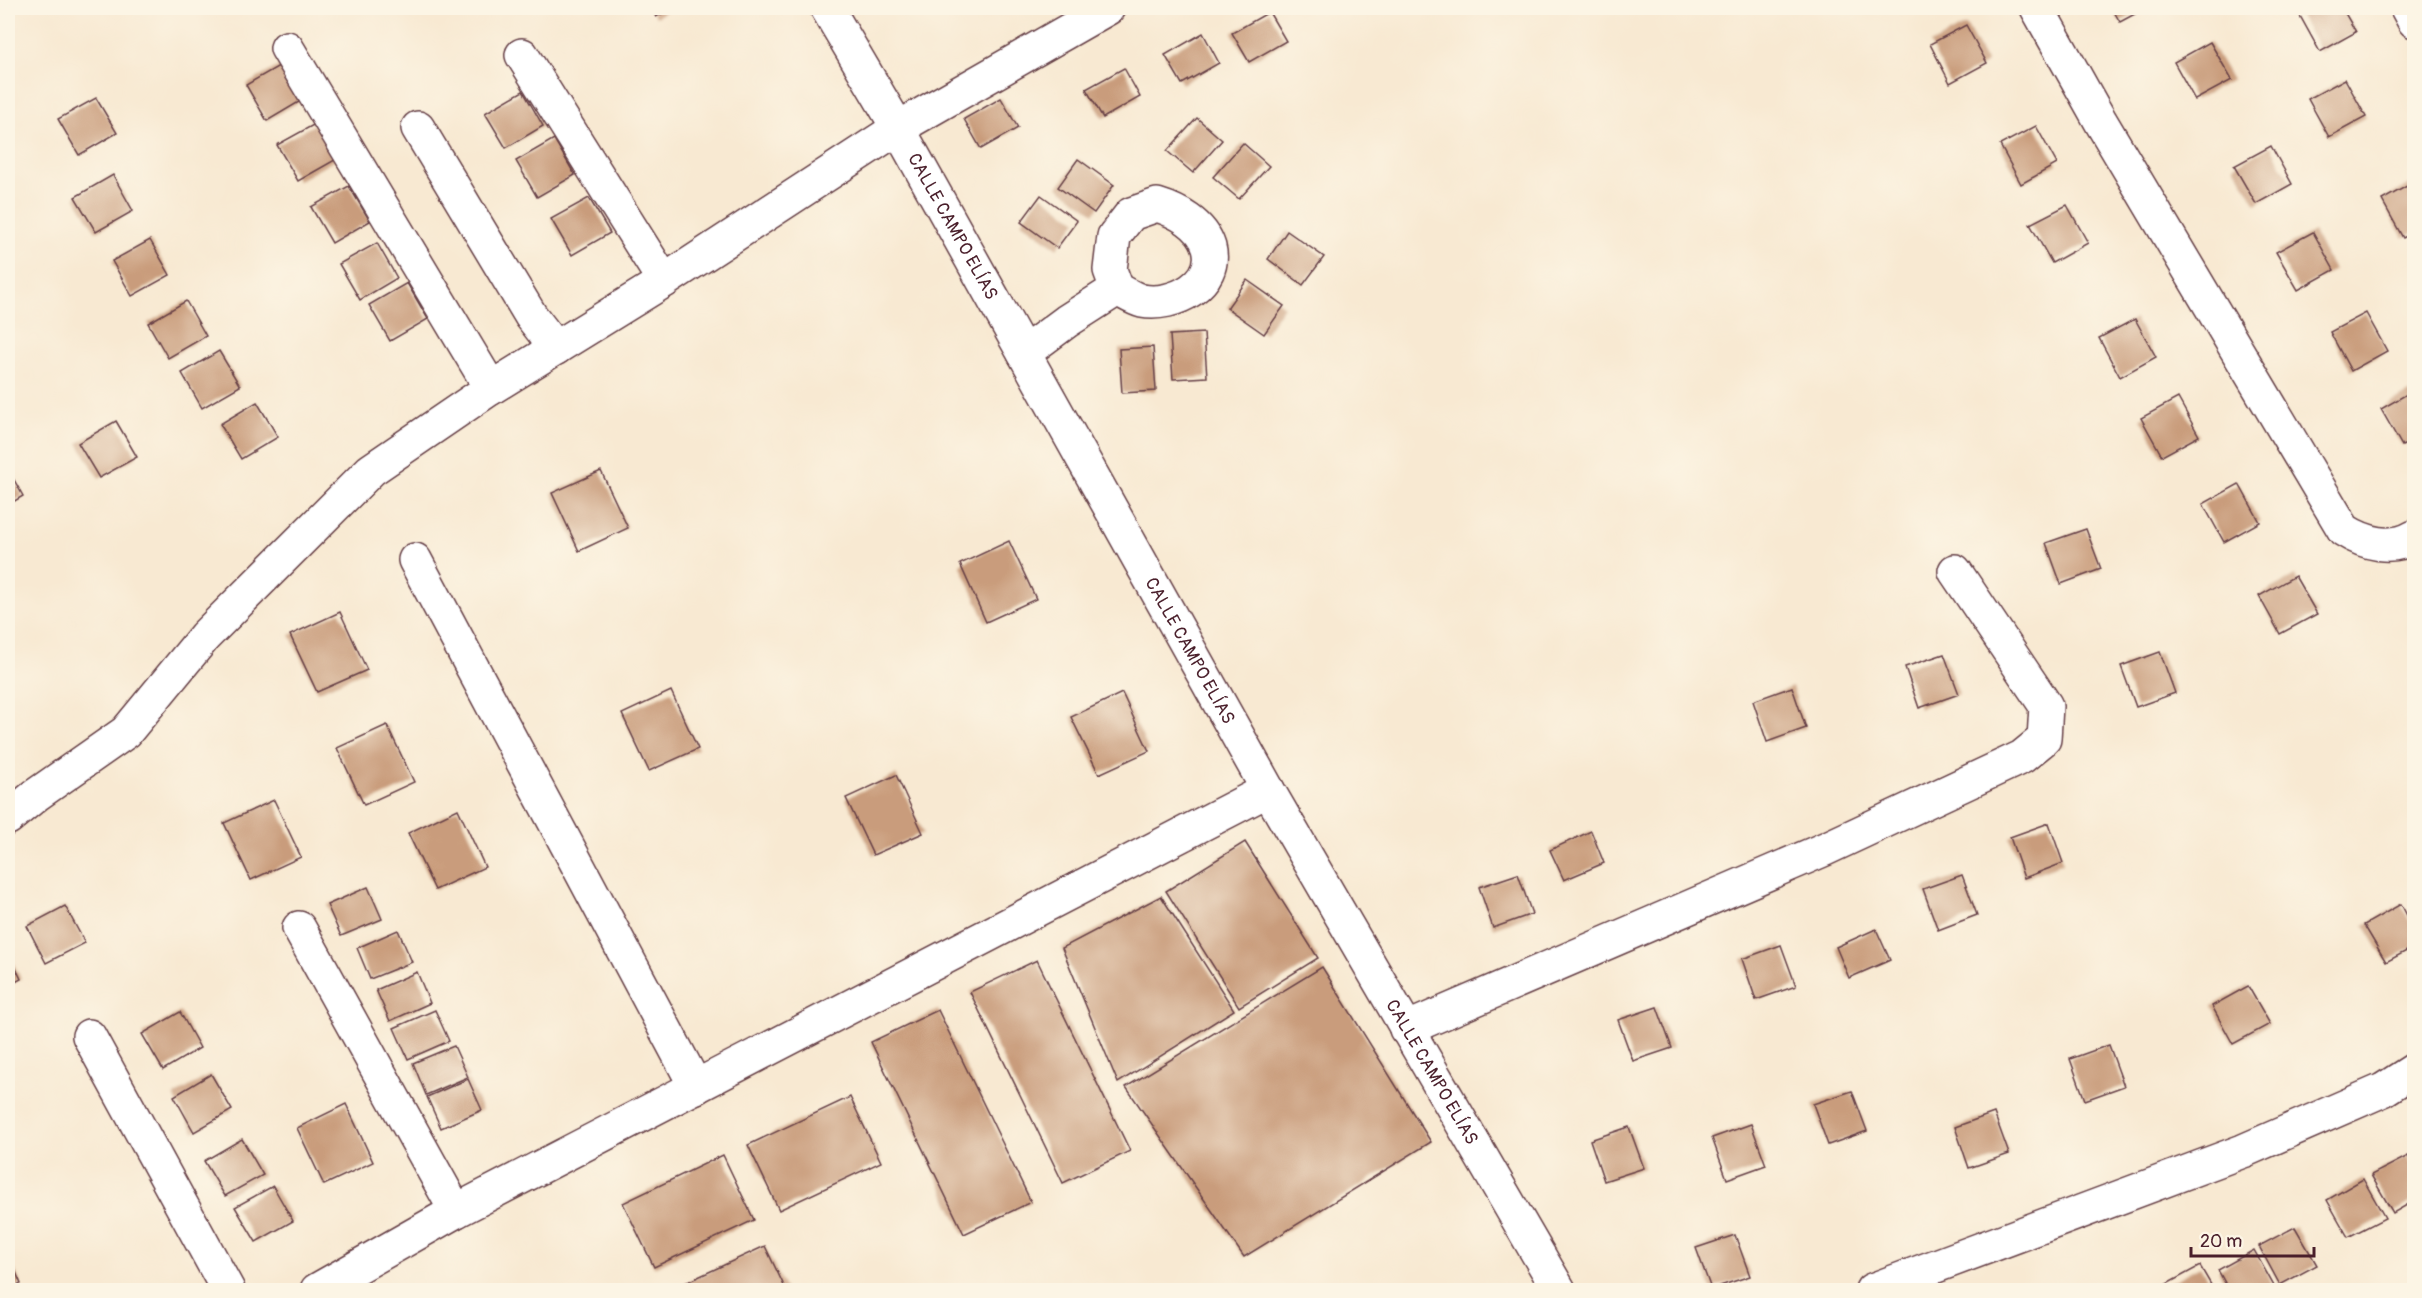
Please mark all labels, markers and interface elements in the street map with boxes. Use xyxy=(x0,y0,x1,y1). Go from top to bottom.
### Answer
street label: CALLE CAMPO ELÍAS xyxy=(903,149,1003,304)
street label: CALLE CAMPO ELÍAS xyxy=(1140,573,1240,728)
street label: CALLE CAMPO ELÍAS xyxy=(1381,995,1483,1149)
scale bar xyxy=(2191,1220,2314,1258)
text: 20 m xyxy=(2200,1230,2242,1253)

